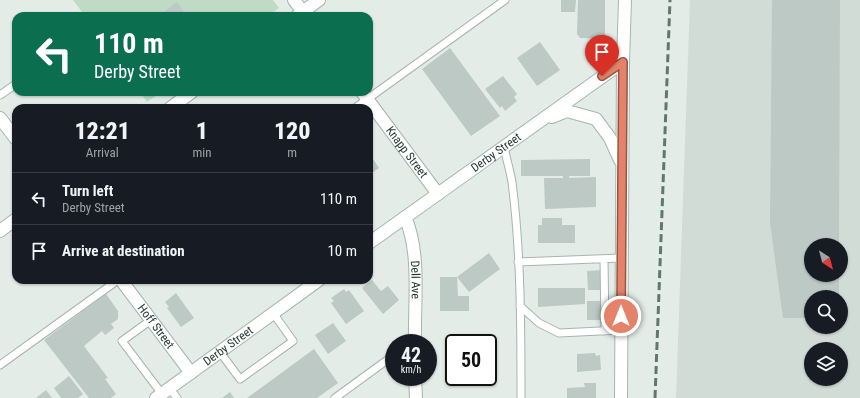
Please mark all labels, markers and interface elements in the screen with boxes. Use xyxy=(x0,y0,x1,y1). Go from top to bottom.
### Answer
text: 110 m xyxy=(94,27,164,60)
icon: left xyxy=(28,28,80,80)
pin xyxy=(585,35,619,76)
icon: arrive xyxy=(591,41,613,63)
text: Derby Street xyxy=(94,61,181,82)
text: 12:21 xyxy=(74,117,130,145)
text: 1 xyxy=(196,117,208,145)
text: 120 xyxy=(274,117,311,145)
street label: Knapp Street xyxy=(383,124,431,181)
street label: Derby Street xyxy=(468,130,524,175)
text: Arrival xyxy=(86,145,119,160)
text: min xyxy=(192,145,212,160)
text: m xyxy=(287,145,297,160)
text: Turn left xyxy=(62,182,113,200)
icon: left xyxy=(28,188,50,210)
text: 110 m xyxy=(320,190,357,208)
text: Derby Street xyxy=(62,200,125,215)
north arrow xyxy=(804,238,848,282)
map controls xyxy=(804,238,848,386)
icon: arrive xyxy=(28,240,50,262)
text: Arrive at destination xyxy=(62,242,185,260)
text: 10 m xyxy=(327,242,357,260)
street label: Dell Ave xyxy=(408,260,423,299)
button: search xyxy=(804,290,848,334)
position arrow xyxy=(600,295,642,337)
street label: Hoff Street xyxy=(135,301,177,352)
street label: Derby Street xyxy=(201,323,256,368)
speed limit sign: 50 xyxy=(445,334,497,386)
button: layers xyxy=(804,342,848,386)
text: 42 xyxy=(401,343,421,367)
text: km/h xyxy=(401,364,421,375)

